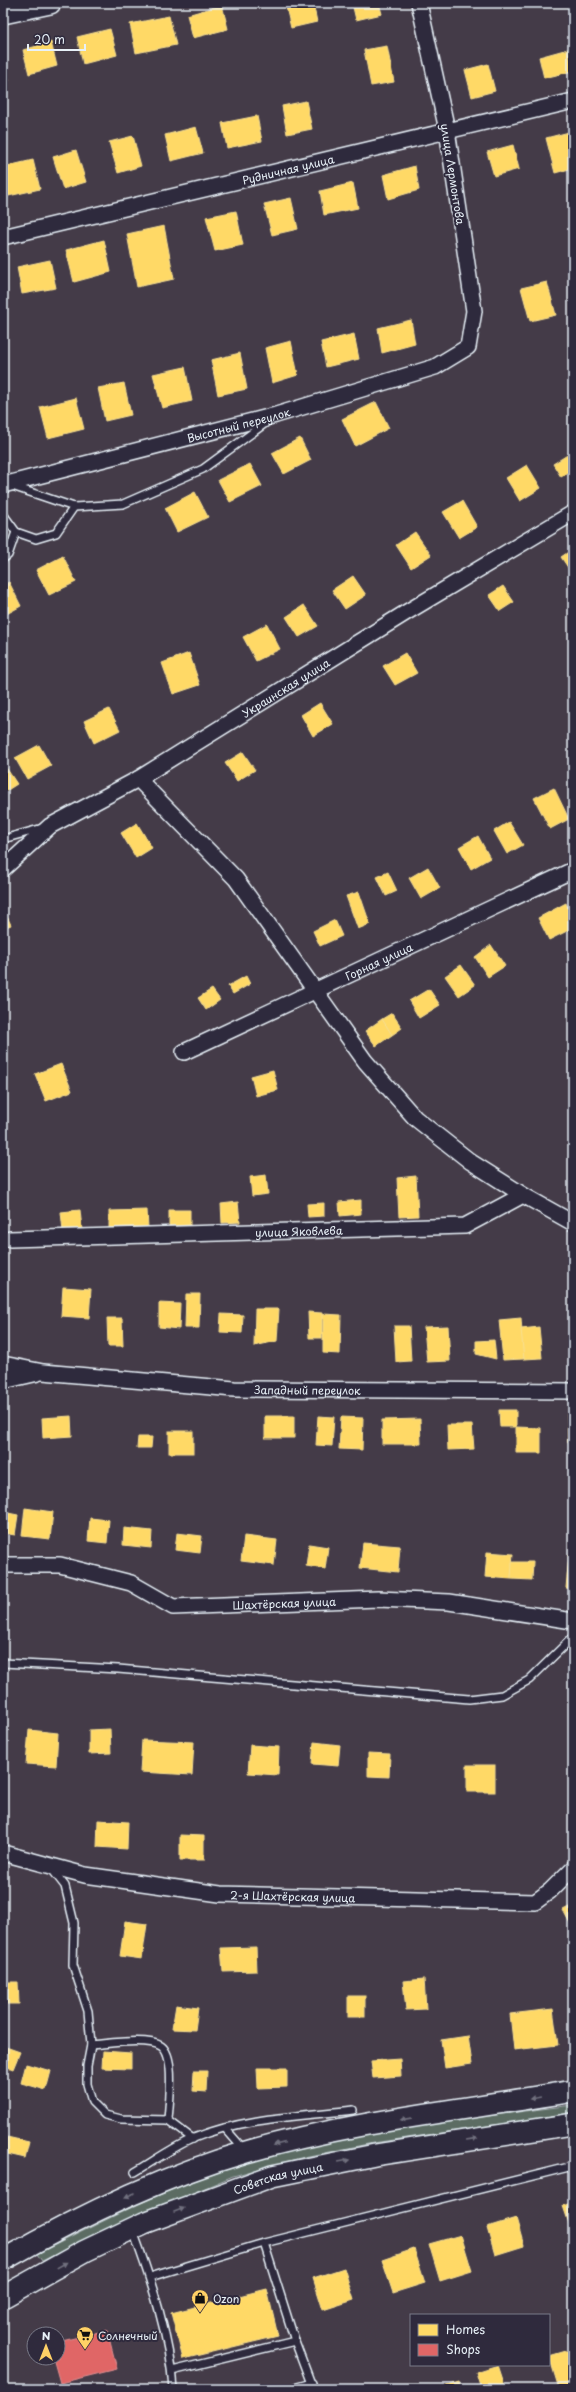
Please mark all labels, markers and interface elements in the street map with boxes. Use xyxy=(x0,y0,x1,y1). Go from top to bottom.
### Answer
scale bar xyxy=(28,26,85,52)
text: 20 m xyxy=(34,30,65,48)
street label: улица Лермонтова xyxy=(437,122,469,226)
street label: Рудничная улица xyxy=(240,150,336,188)
street label: Высотный переулок xyxy=(185,403,293,446)
street label: Украинская улица xyxy=(238,654,333,721)
street label: Горная улица xyxy=(342,938,415,984)
street label: улица Яковлева xyxy=(255,1221,343,1240)
street label: Западный переулок xyxy=(254,1381,361,1398)
street label: Шахтёрская улица xyxy=(232,1592,336,1613)
street label: 2-я Шахтёрская улица xyxy=(230,1886,356,1906)
one-way arrow xyxy=(528,2095,541,2101)
one-way arrow xyxy=(400,2116,412,2122)
one-way arrow xyxy=(466,2136,478,2142)
one-way arrow xyxy=(273,2142,285,2148)
street label: Советская улица xyxy=(231,2157,324,2198)
one-way arrow xyxy=(338,2158,350,2164)
one-way arrow xyxy=(123,2193,135,2199)
one-way arrow xyxy=(174,2206,186,2212)
one-way arrow xyxy=(56,2261,67,2268)
shop icon: Ozon xyxy=(190,2288,210,2313)
place label: Ozon xyxy=(213,2290,239,2307)
legend xyxy=(410,2314,550,2366)
text: Homes xyxy=(446,2320,485,2338)
supermarket icon: Солнечный xyxy=(75,2325,95,2350)
north arrow xyxy=(26,2326,66,2366)
text: N xyxy=(42,2327,51,2344)
place label: Солнечный xyxy=(98,2327,158,2344)
text: Shops xyxy=(446,2340,481,2358)

